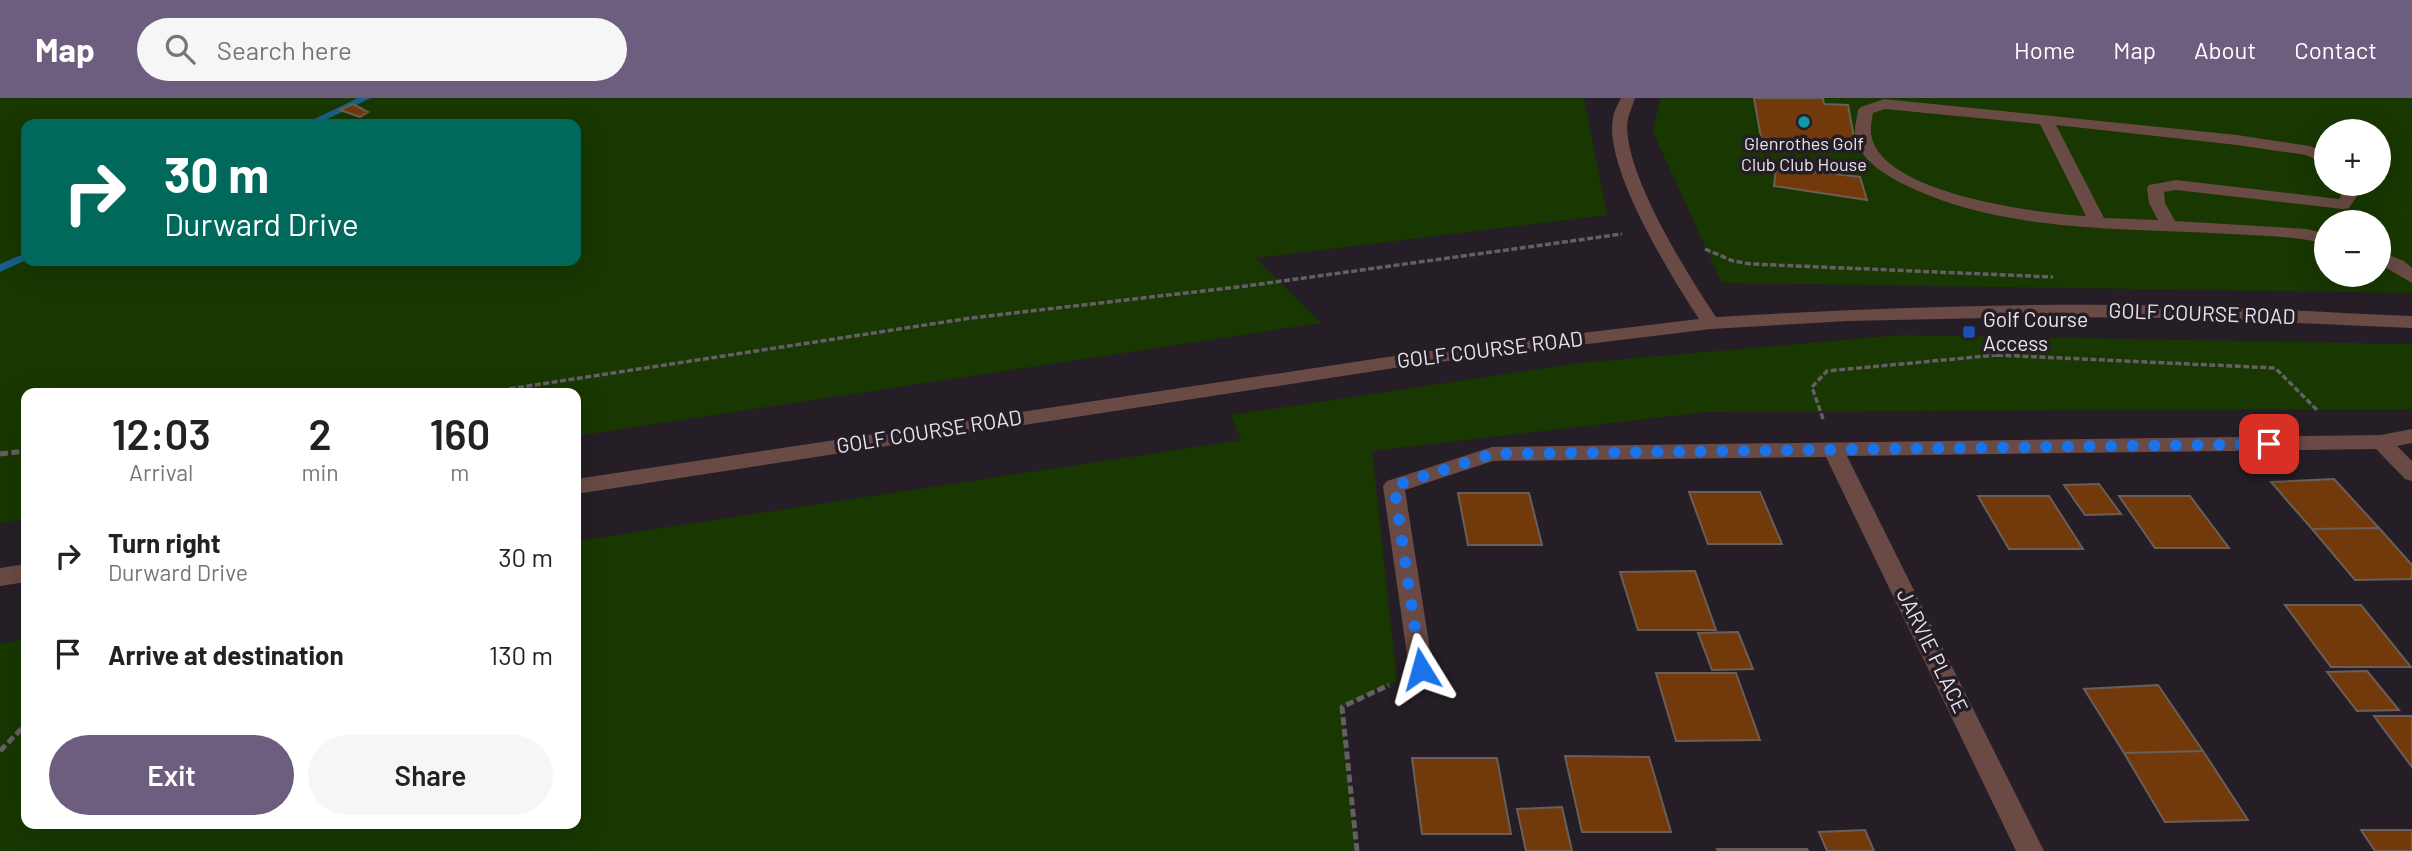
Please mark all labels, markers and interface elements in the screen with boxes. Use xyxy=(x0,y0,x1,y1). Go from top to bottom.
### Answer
search box xyxy=(137,18,627,81)
text: Map xyxy=(35,29,95,69)
icon: search xyxy=(161,30,199,68)
text: Search here xyxy=(217,34,352,65)
text: Home xyxy=(2014,35,2075,64)
text: Map xyxy=(2113,35,2156,64)
text: About xyxy=(2194,35,2256,64)
text: Contact xyxy=(2294,35,2377,64)
marker: Glenrothes Golf Club Club House xyxy=(1796,114,1812,130)
map controls xyxy=(2314,119,2391,287)
button: + xyxy=(2314,119,2391,196)
place label: Glenrothes Golf Club Club House xyxy=(1741,132,1867,175)
text: 30 m xyxy=(164,144,269,203)
icon: right xyxy=(49,147,140,238)
text: Durward Drive xyxy=(164,204,359,242)
button: − xyxy=(2314,210,2391,287)
street label: GOLF COURSE ROAD xyxy=(2108,297,2296,328)
place label: Golf Course Access xyxy=(1983,306,2088,355)
marker: Golf Course Access xyxy=(1961,324,1977,340)
street label: GOLF COURSE ROAD xyxy=(1395,325,1584,372)
street label: GOLF COURSE ROAD xyxy=(834,404,1023,457)
text: 12:03 xyxy=(112,408,211,458)
text: 2 xyxy=(308,408,332,458)
text: 160 xyxy=(429,408,490,458)
pin xyxy=(2239,414,2299,474)
icon: arrive xyxy=(2250,425,2288,463)
text: Arrival xyxy=(129,458,193,486)
text: min xyxy=(301,458,339,486)
text: m xyxy=(450,458,469,486)
text: Turn right xyxy=(108,527,221,558)
icon: right xyxy=(49,537,87,575)
text: 30 m xyxy=(498,541,553,572)
text: Durward Drive xyxy=(108,558,248,586)
street label: JARVIE PLACE xyxy=(1892,584,1974,717)
position arrow xyxy=(1384,632,1458,706)
icon: arrive xyxy=(49,635,87,673)
text: Arrive at destination xyxy=(108,639,344,670)
text: 130 m xyxy=(489,639,553,670)
button: Exit xyxy=(49,735,294,815)
button: Share xyxy=(308,735,553,815)

